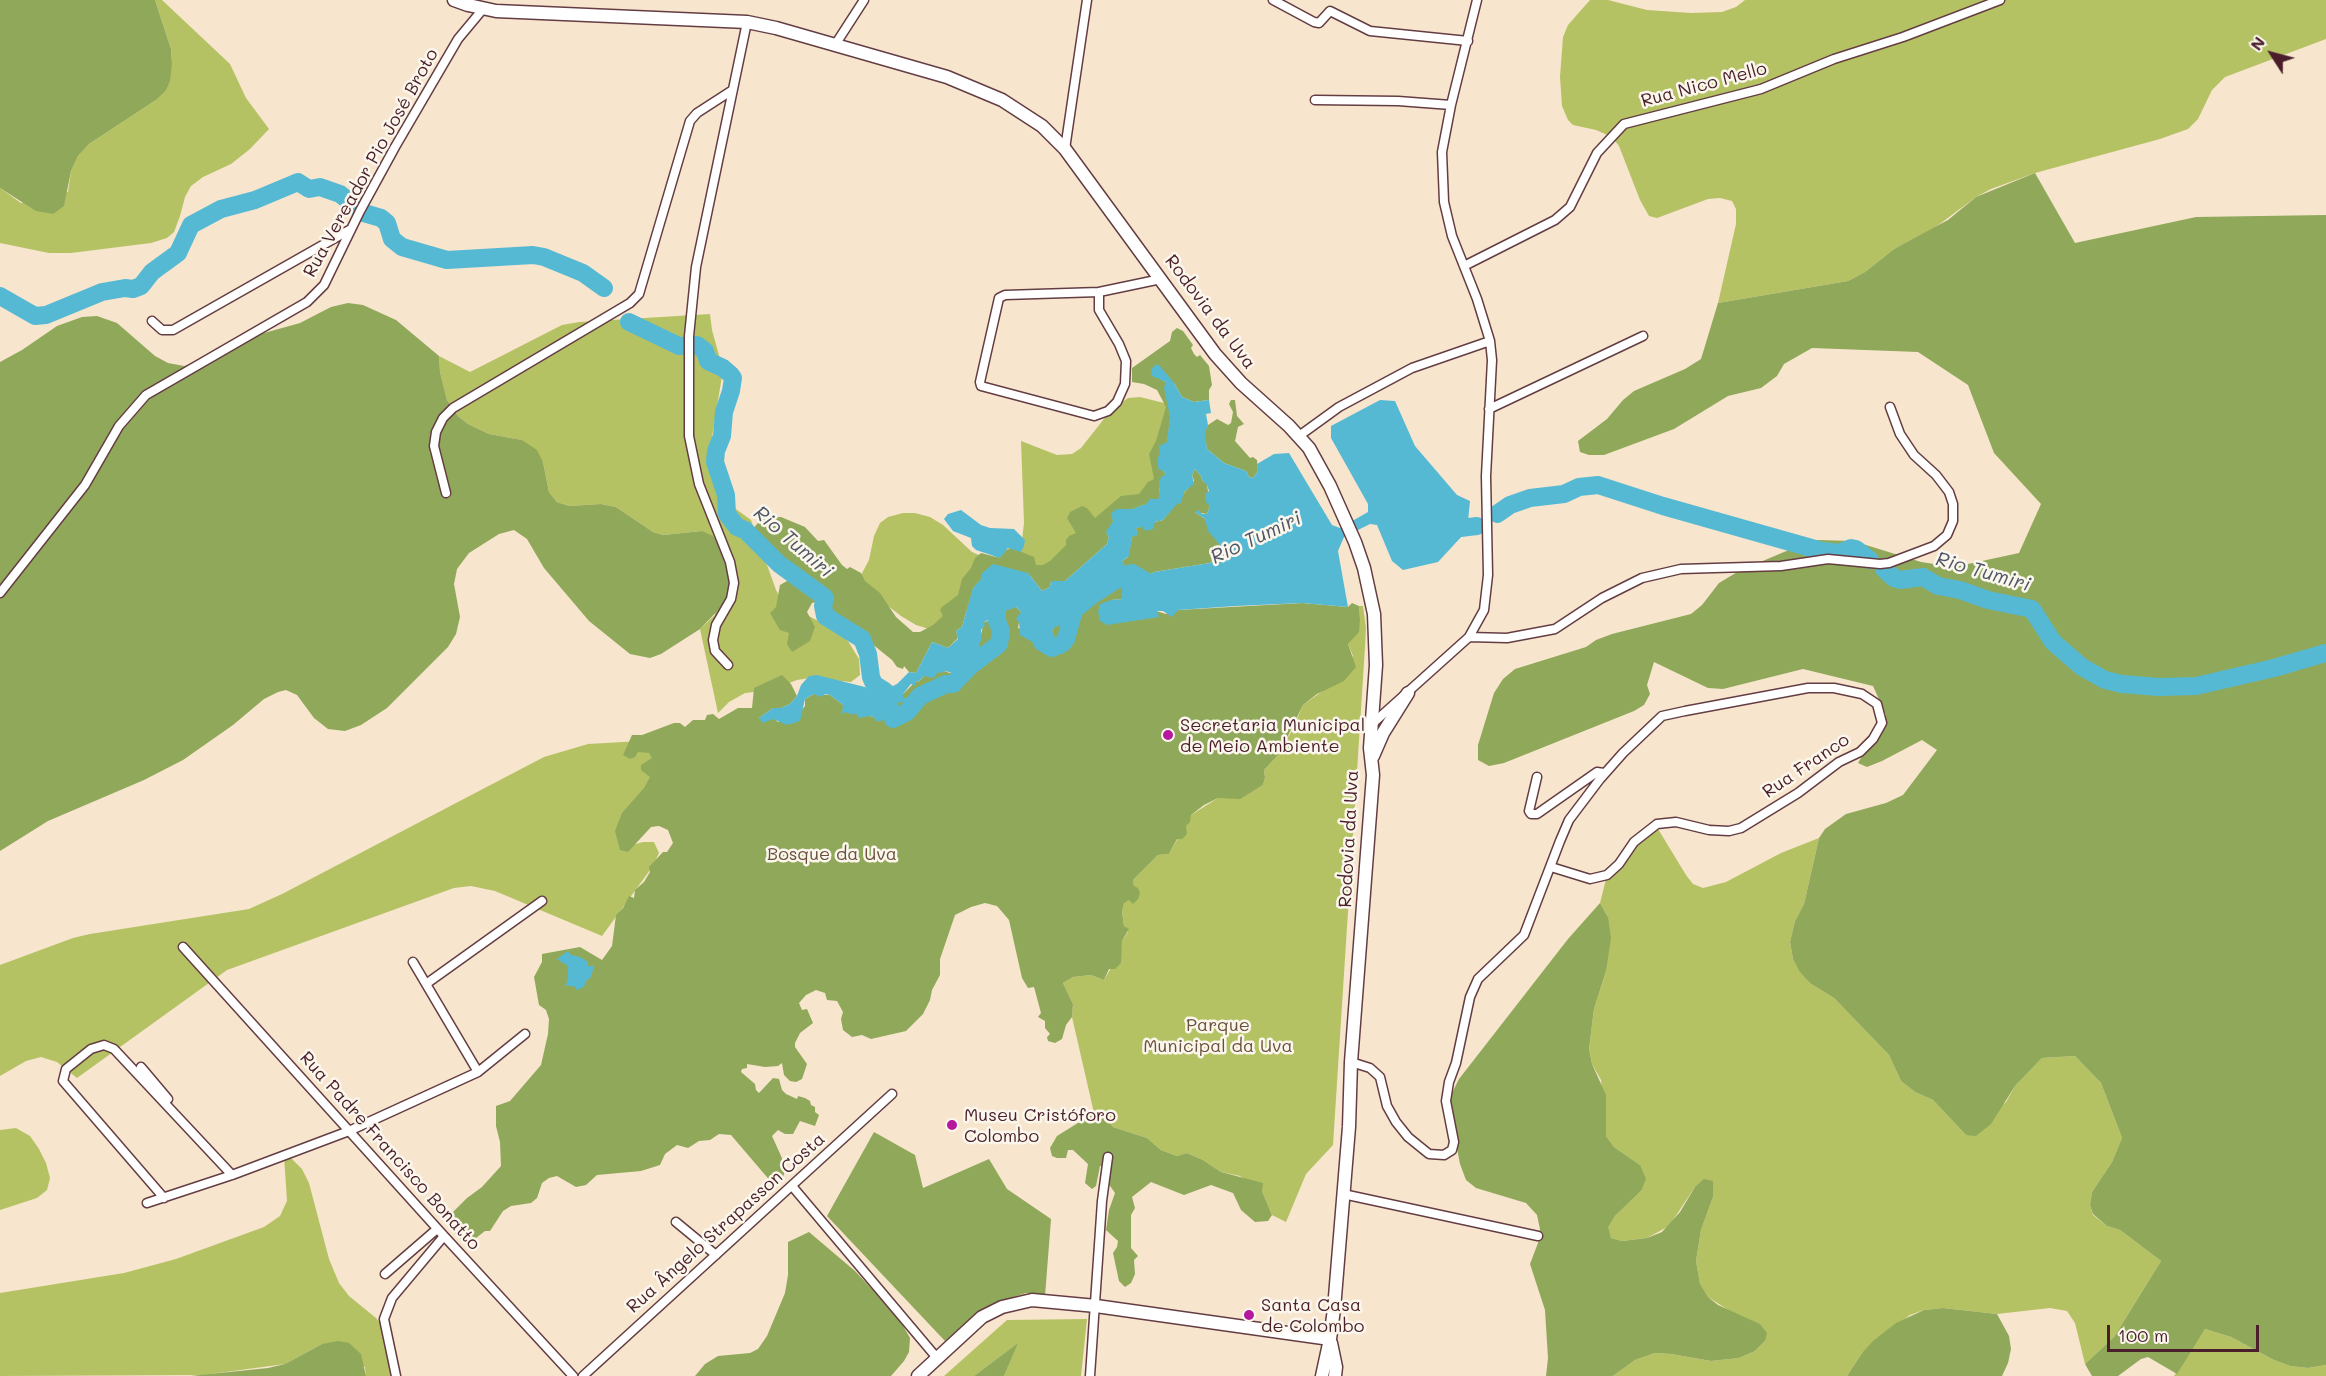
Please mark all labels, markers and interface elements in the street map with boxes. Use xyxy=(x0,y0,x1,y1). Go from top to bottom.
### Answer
north arrow xyxy=(2242,24,2302,84)
text: N xyxy=(2245,32,2269,54)
street label: Rua Vereador Pio José Broto xyxy=(299,45,443,281)
street label: Rua Nico Mello xyxy=(1639,58,1769,112)
street label: Rodovia da Uva xyxy=(1160,251,1260,373)
water label: Rio Tumiri xyxy=(748,501,838,583)
water label: Rio Tumiri xyxy=(1207,507,1305,569)
water label: Rio Tumiri xyxy=(1933,547,2033,597)
place label: Secretaria Municipal de Meio Ambiente xyxy=(1180,714,1365,756)
marker: Secretaria Municipal de Meio Ambiente xyxy=(1161,728,1175,742)
street label: Rua Franco xyxy=(1759,729,1853,803)
street label: Rodovia da Uva xyxy=(1335,770,1363,908)
park label: Bosque da Uva xyxy=(767,843,897,865)
park label: Parque Municipal da Uva xyxy=(1143,1014,1293,1056)
street label: Rua Padre Francisco Bonatto xyxy=(295,1047,485,1255)
place label: Museu Cristóforo Colombo xyxy=(964,1104,1116,1146)
marker: Museu Cristóforo Colombo xyxy=(945,1118,959,1132)
street label: Rua Ângelo Strapasson Costa xyxy=(622,1128,830,1318)
place label: Santa Casa de Colombo xyxy=(1261,1294,1365,1336)
marker: Santa Casa de Colombo xyxy=(1242,1308,1256,1322)
scale bar xyxy=(2110,1313,2262,1351)
text: 100 m xyxy=(2118,1323,2168,1347)

